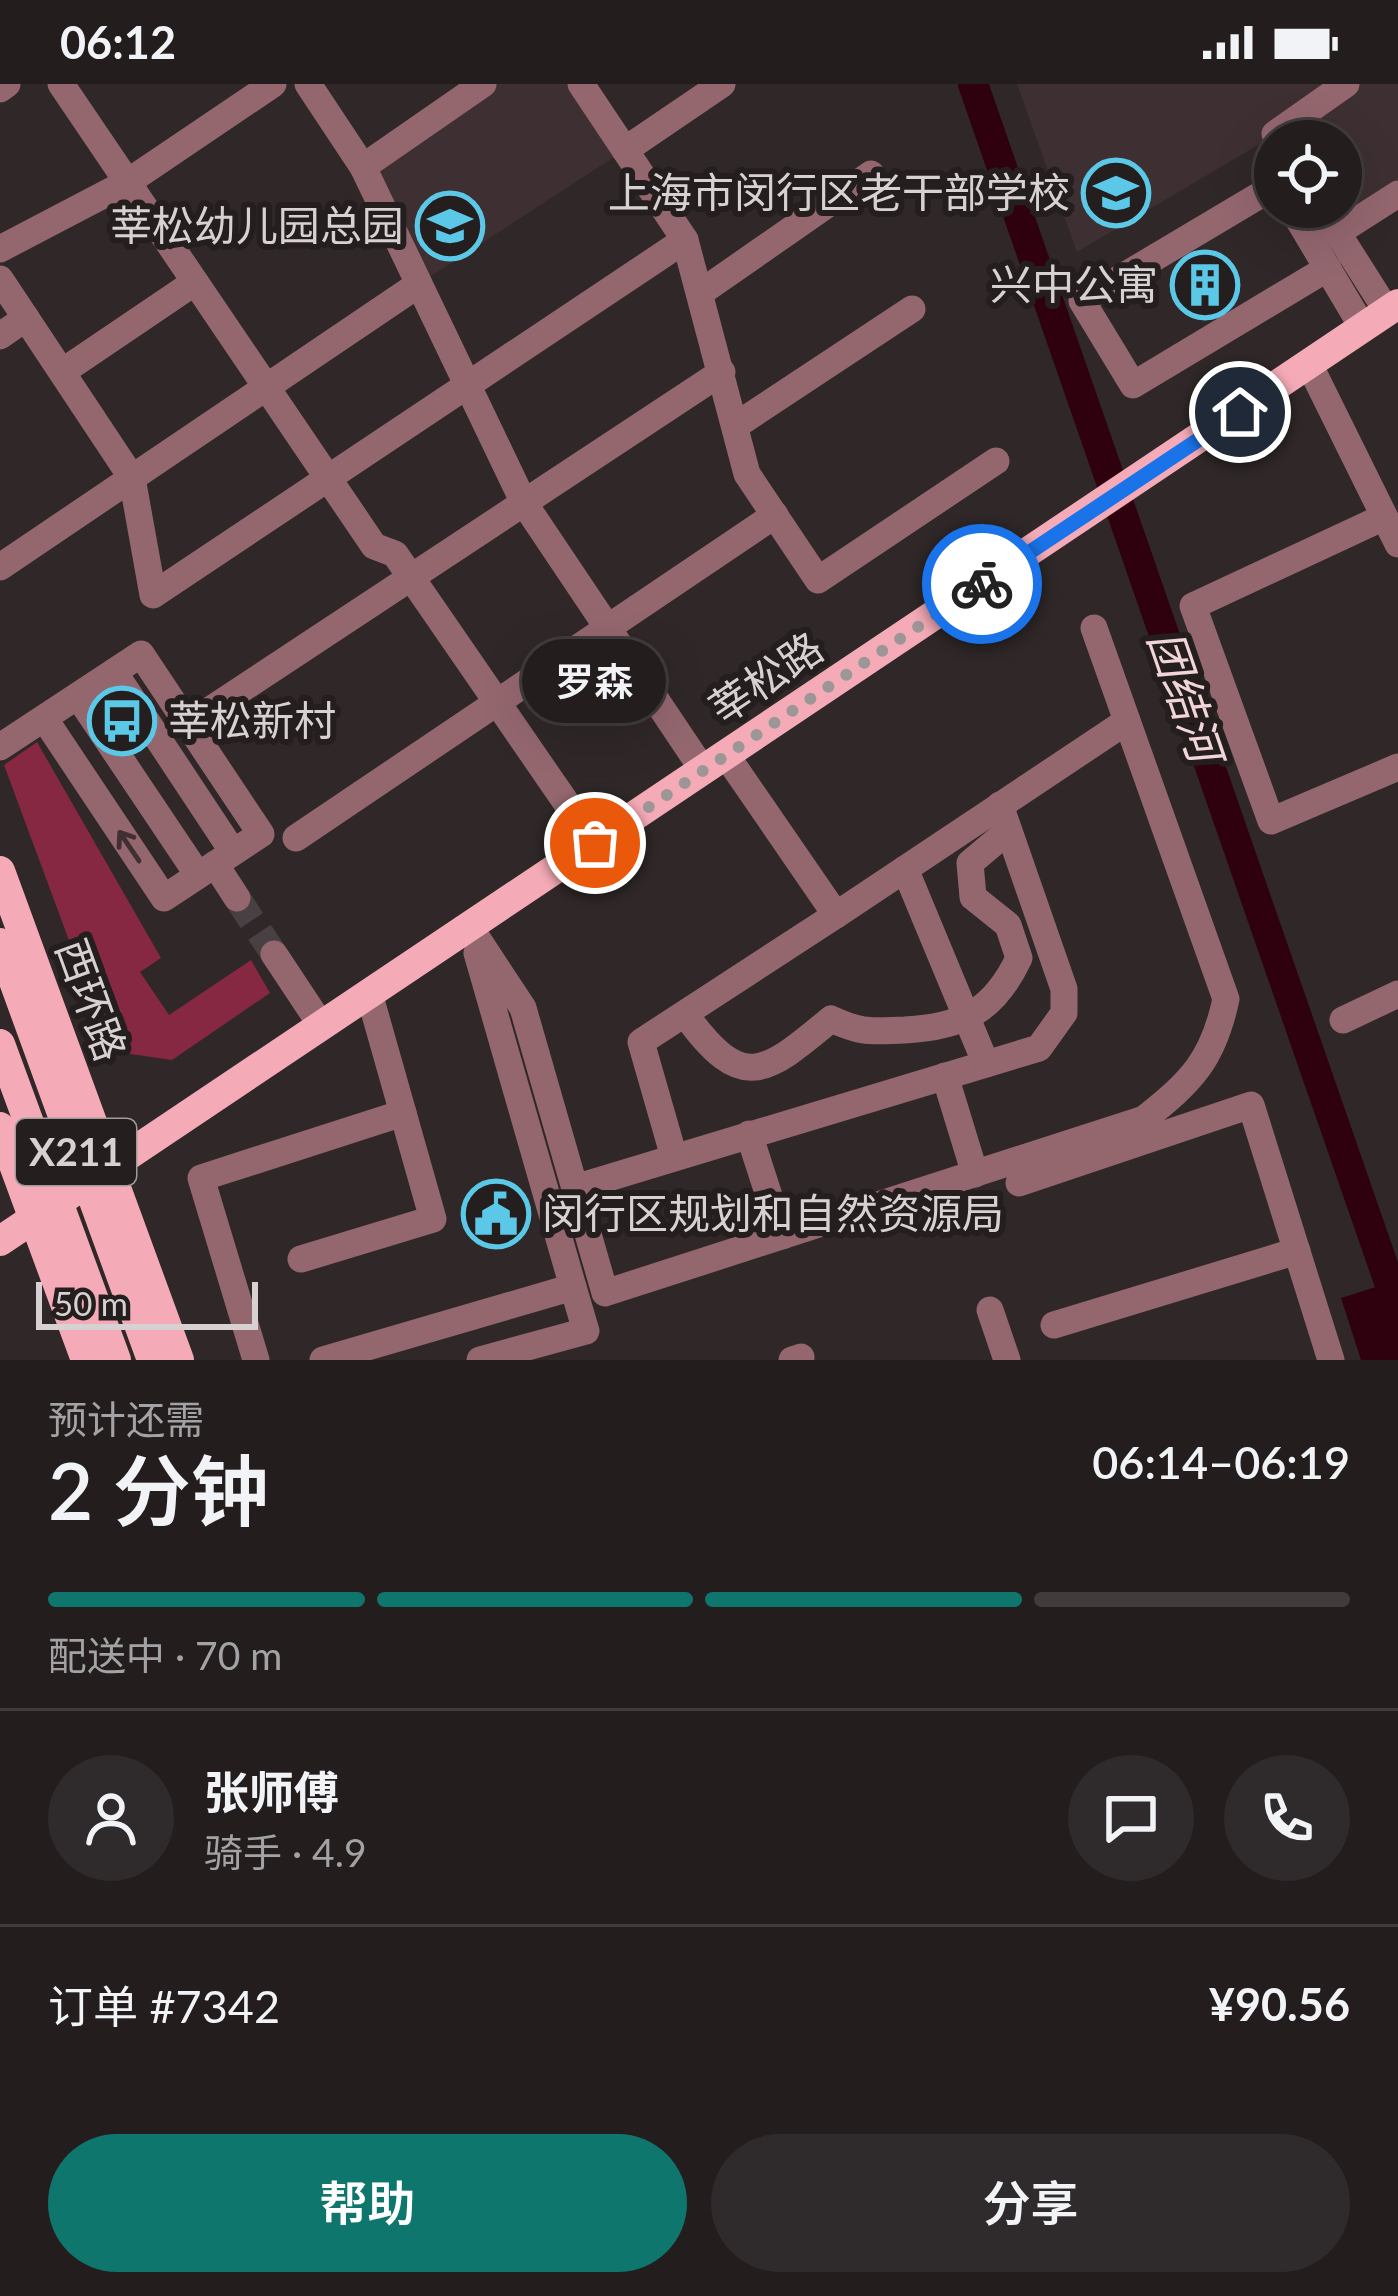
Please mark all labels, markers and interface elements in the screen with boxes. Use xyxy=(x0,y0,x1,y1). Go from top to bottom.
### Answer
text: 06:12 xyxy=(60,15,176,69)
map controls xyxy=(1254,120,1362,228)
button: locate xyxy=(1254,120,1362,228)
school or university icon: 上海市闵行区老干部学校 xyxy=(1081,158,1151,228)
place label: 上海市闵行区老干部学校 xyxy=(608,167,1070,217)
school or university icon: 莘松幼儿园总园 xyxy=(415,191,485,261)
place label: 莘松幼儿园总园 xyxy=(110,200,404,250)
building icon: 兴中公寓 xyxy=(1170,250,1240,320)
place label: 兴中公寓 xyxy=(990,259,1158,309)
pin xyxy=(1189,361,1291,463)
icon: home xyxy=(1207,379,1273,445)
courier xyxy=(922,524,1042,644)
icon: bike xyxy=(949,551,1015,617)
street label: 莘松路 xyxy=(699,621,832,733)
water label: 团结河 xyxy=(1138,623,1236,776)
callout: 罗森 xyxy=(523,639,667,723)
text: 罗森 xyxy=(555,658,633,704)
bus stop icon: 莘松新村 xyxy=(87,686,157,756)
place label: 莘松新村 xyxy=(168,695,336,745)
pin xyxy=(544,792,646,894)
icon: bag xyxy=(562,810,628,876)
one-way arrow xyxy=(117,829,142,863)
street label: 西环路 xyxy=(47,932,137,1067)
road number: X211 xyxy=(16,1119,136,1185)
public building icon: 闵行区规划和自然资源局 xyxy=(461,1179,531,1249)
place label: 闵行区规划和自然资源局 xyxy=(542,1188,1004,1238)
scale bar xyxy=(36,1276,258,1329)
text: 50 m xyxy=(54,1283,128,1323)
text: 预计还需 xyxy=(48,1396,204,1442)
text: 06:14–06:19 xyxy=(1092,1435,1350,1489)
text: 2 分钟 xyxy=(48,1443,269,1537)
text: 配送中 · 70 m xyxy=(48,1632,282,1678)
button: person xyxy=(48,1755,174,1881)
button: chat xyxy=(1068,1755,1194,1881)
button: phone xyxy=(1224,1755,1350,1881)
text: 张师傅 xyxy=(204,1765,339,1819)
text: 骑手 · 4.9 xyxy=(204,1829,367,1875)
text: ¥90.56 xyxy=(1209,1977,1350,2031)
text: 订单 #7342 xyxy=(48,1979,280,2033)
button: 帮助 xyxy=(48,2134,687,2272)
button: 分享 xyxy=(711,2134,1350,2272)

